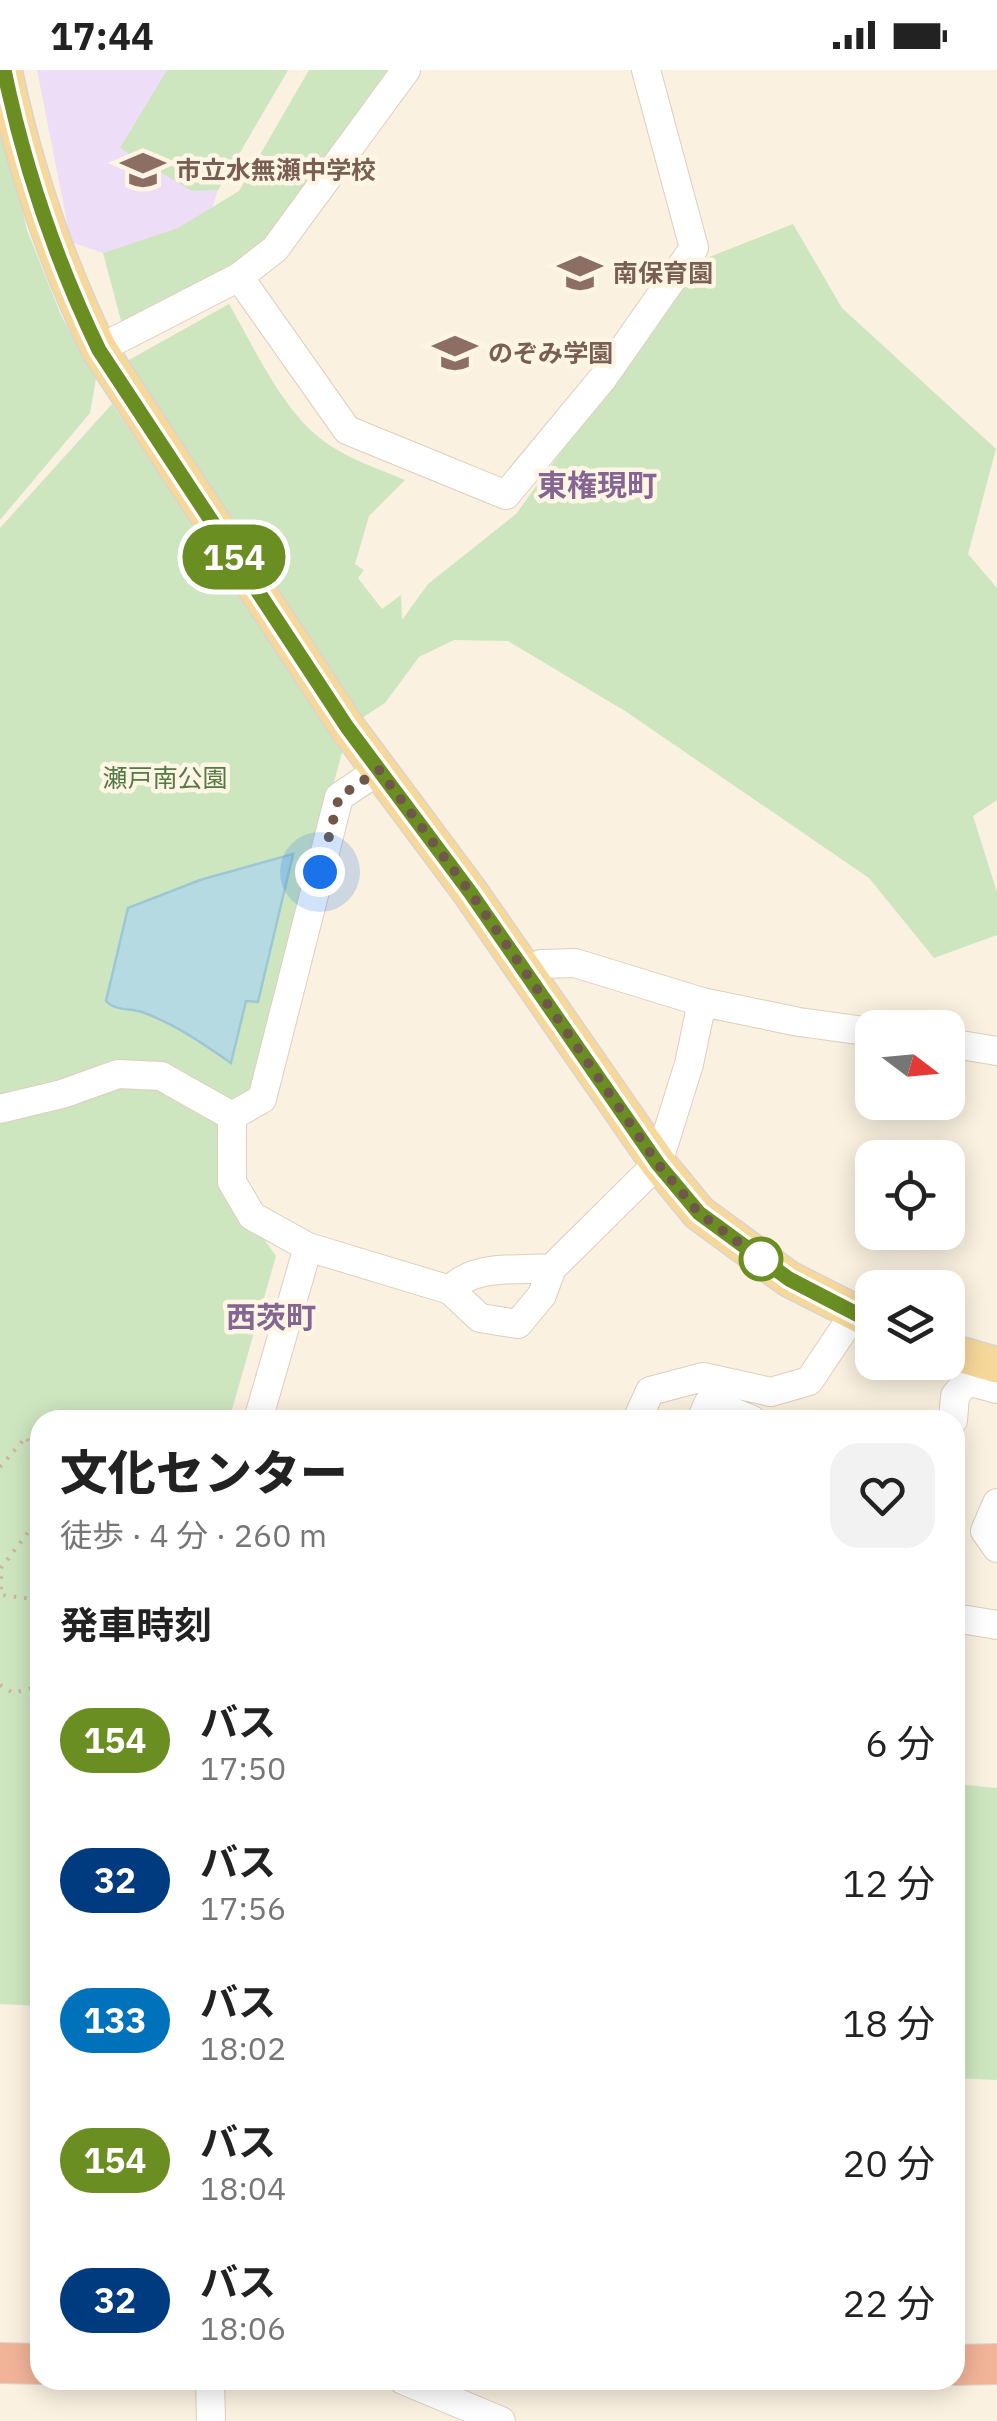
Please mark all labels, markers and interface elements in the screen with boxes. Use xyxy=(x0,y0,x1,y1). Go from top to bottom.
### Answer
text: 17:44 xyxy=(50,11,154,60)
school or university icon: 市立水無瀬中学校 xyxy=(119,146,167,194)
place label: 市立水無瀬中学校 xyxy=(176,153,376,186)
school or university icon: 南保育園 xyxy=(556,249,604,297)
place label: 南保育園 xyxy=(613,256,713,289)
school or university icon: のぞみ学園 xyxy=(431,329,479,377)
place label: のぞみ学園 xyxy=(488,336,613,369)
district label: 東権現町 xyxy=(537,465,657,504)
line badge: 154 xyxy=(176,524,292,590)
text: 154 xyxy=(202,534,266,580)
park label: 瀬戸南公園 xyxy=(102,761,228,794)
your location xyxy=(295,847,345,897)
north arrow xyxy=(855,1010,965,1120)
map controls xyxy=(855,1010,965,1380)
button: locate xyxy=(855,1140,965,1250)
unlabelled marker xyxy=(740,1238,782,1280)
button: layers xyxy=(855,1270,965,1380)
district label: 西茨町 xyxy=(226,1297,316,1336)
text: 文化センター xyxy=(60,1441,348,1503)
button: heart xyxy=(830,1443,935,1548)
text: 徒歩 · 4 分 · 260 m xyxy=(60,1514,327,1556)
text: 発車時刻 xyxy=(60,1600,212,1649)
text: バス xyxy=(200,1697,276,1746)
text: 154 xyxy=(83,1717,147,1763)
text: 6 分 xyxy=(865,1718,935,1767)
text: 17:50 xyxy=(200,1747,286,1789)
text: バス xyxy=(200,1837,276,1886)
text: 32 xyxy=(94,1857,136,1903)
text: 12 分 xyxy=(842,1858,935,1907)
text: 17:56 xyxy=(200,1887,286,1929)
text: バス xyxy=(200,1977,276,2026)
text: 133 xyxy=(83,1997,147,2043)
text: 18 分 xyxy=(842,1998,935,2047)
text: 18:02 xyxy=(200,2027,286,2069)
text: バス xyxy=(200,2117,276,2166)
text: 154 xyxy=(83,2137,147,2183)
text: 20 分 xyxy=(842,2138,935,2187)
text: 18:04 xyxy=(200,2167,286,2209)
text: バス xyxy=(200,2257,276,2306)
text: 32 xyxy=(94,2277,136,2323)
text: 22 分 xyxy=(842,2278,935,2327)
text: 18:06 xyxy=(200,2307,286,2349)

